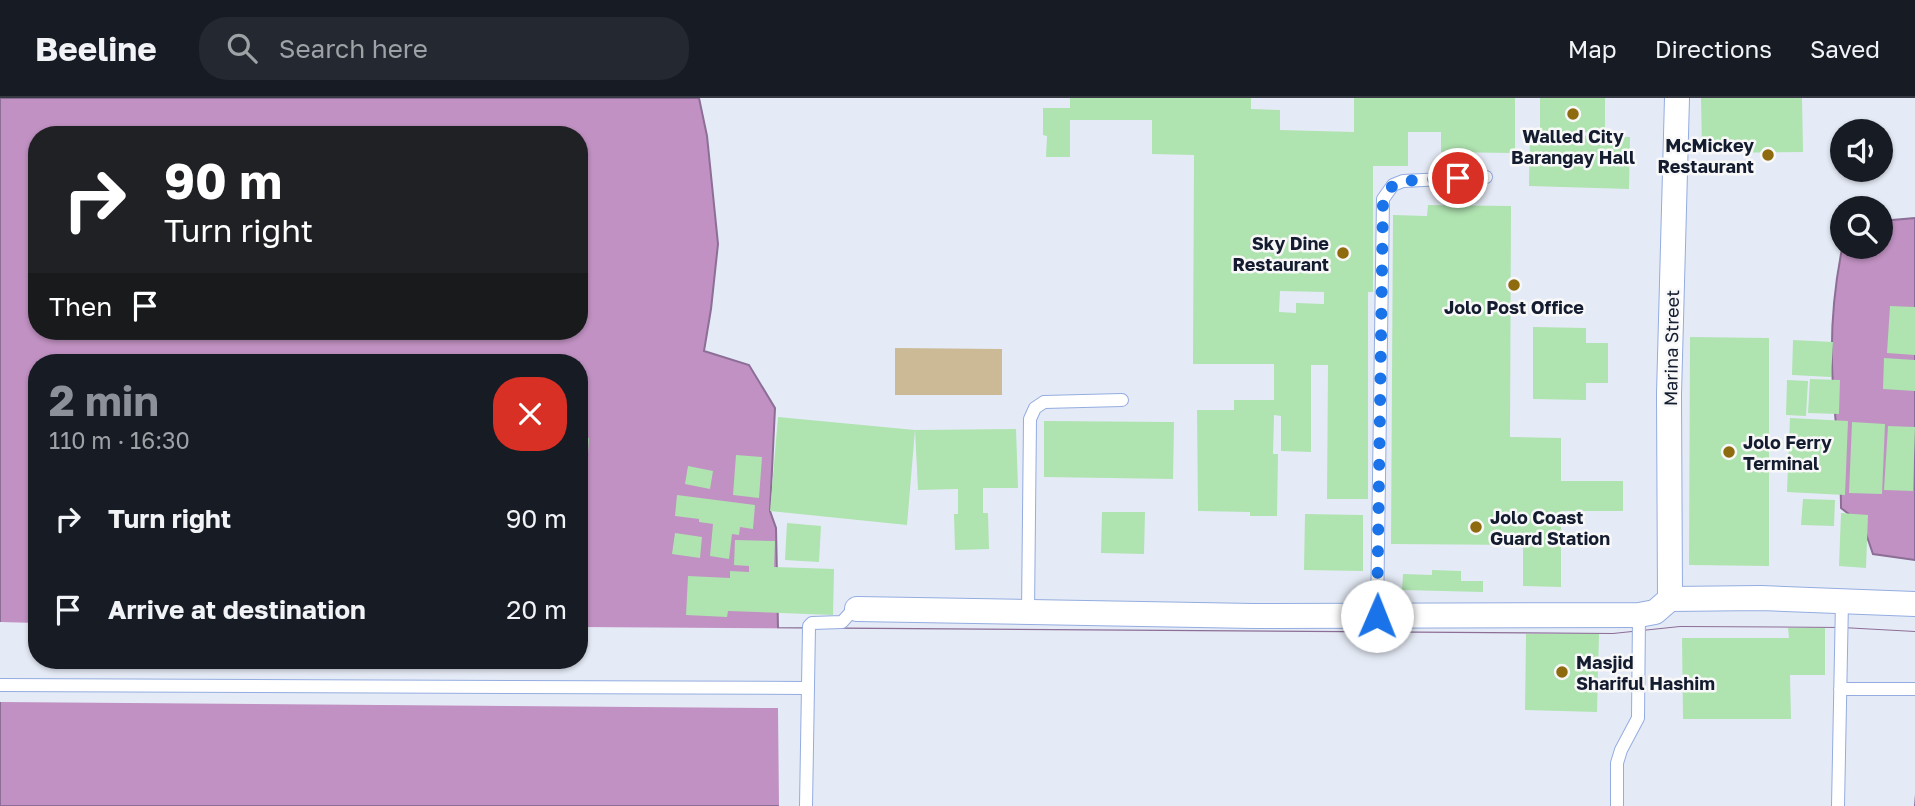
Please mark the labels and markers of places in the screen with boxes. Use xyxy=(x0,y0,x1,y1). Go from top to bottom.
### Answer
marker: Walled City Barangay Hall xyxy=(1565,106,1581,122)
place label: Walled City Barangay Hall xyxy=(1511,125,1635,168)
place label: McMickey Restaurant xyxy=(1658,134,1754,177)
marker: McMickey Restaurant xyxy=(1760,147,1776,163)
pin xyxy=(1428,148,1488,208)
place label: Sky Dine Restaurant xyxy=(1233,232,1329,275)
marker: Sky Dine Restaurant xyxy=(1335,245,1351,261)
marker: Jolo Post Office xyxy=(1506,277,1522,293)
place label: Jolo Post Office xyxy=(1444,296,1584,318)
place label: Jolo Ferry Terminal xyxy=(1743,431,1832,474)
marker: Jolo Ferry Terminal xyxy=(1721,444,1737,460)
place label: Jolo Coast Guard Station xyxy=(1490,506,1610,549)
marker: Jolo Coast Guard Station xyxy=(1468,519,1484,535)
place label: Masjid Shariful Hashim xyxy=(1576,651,1715,694)
marker: Masjid Shariful Hashim xyxy=(1554,664,1570,680)

